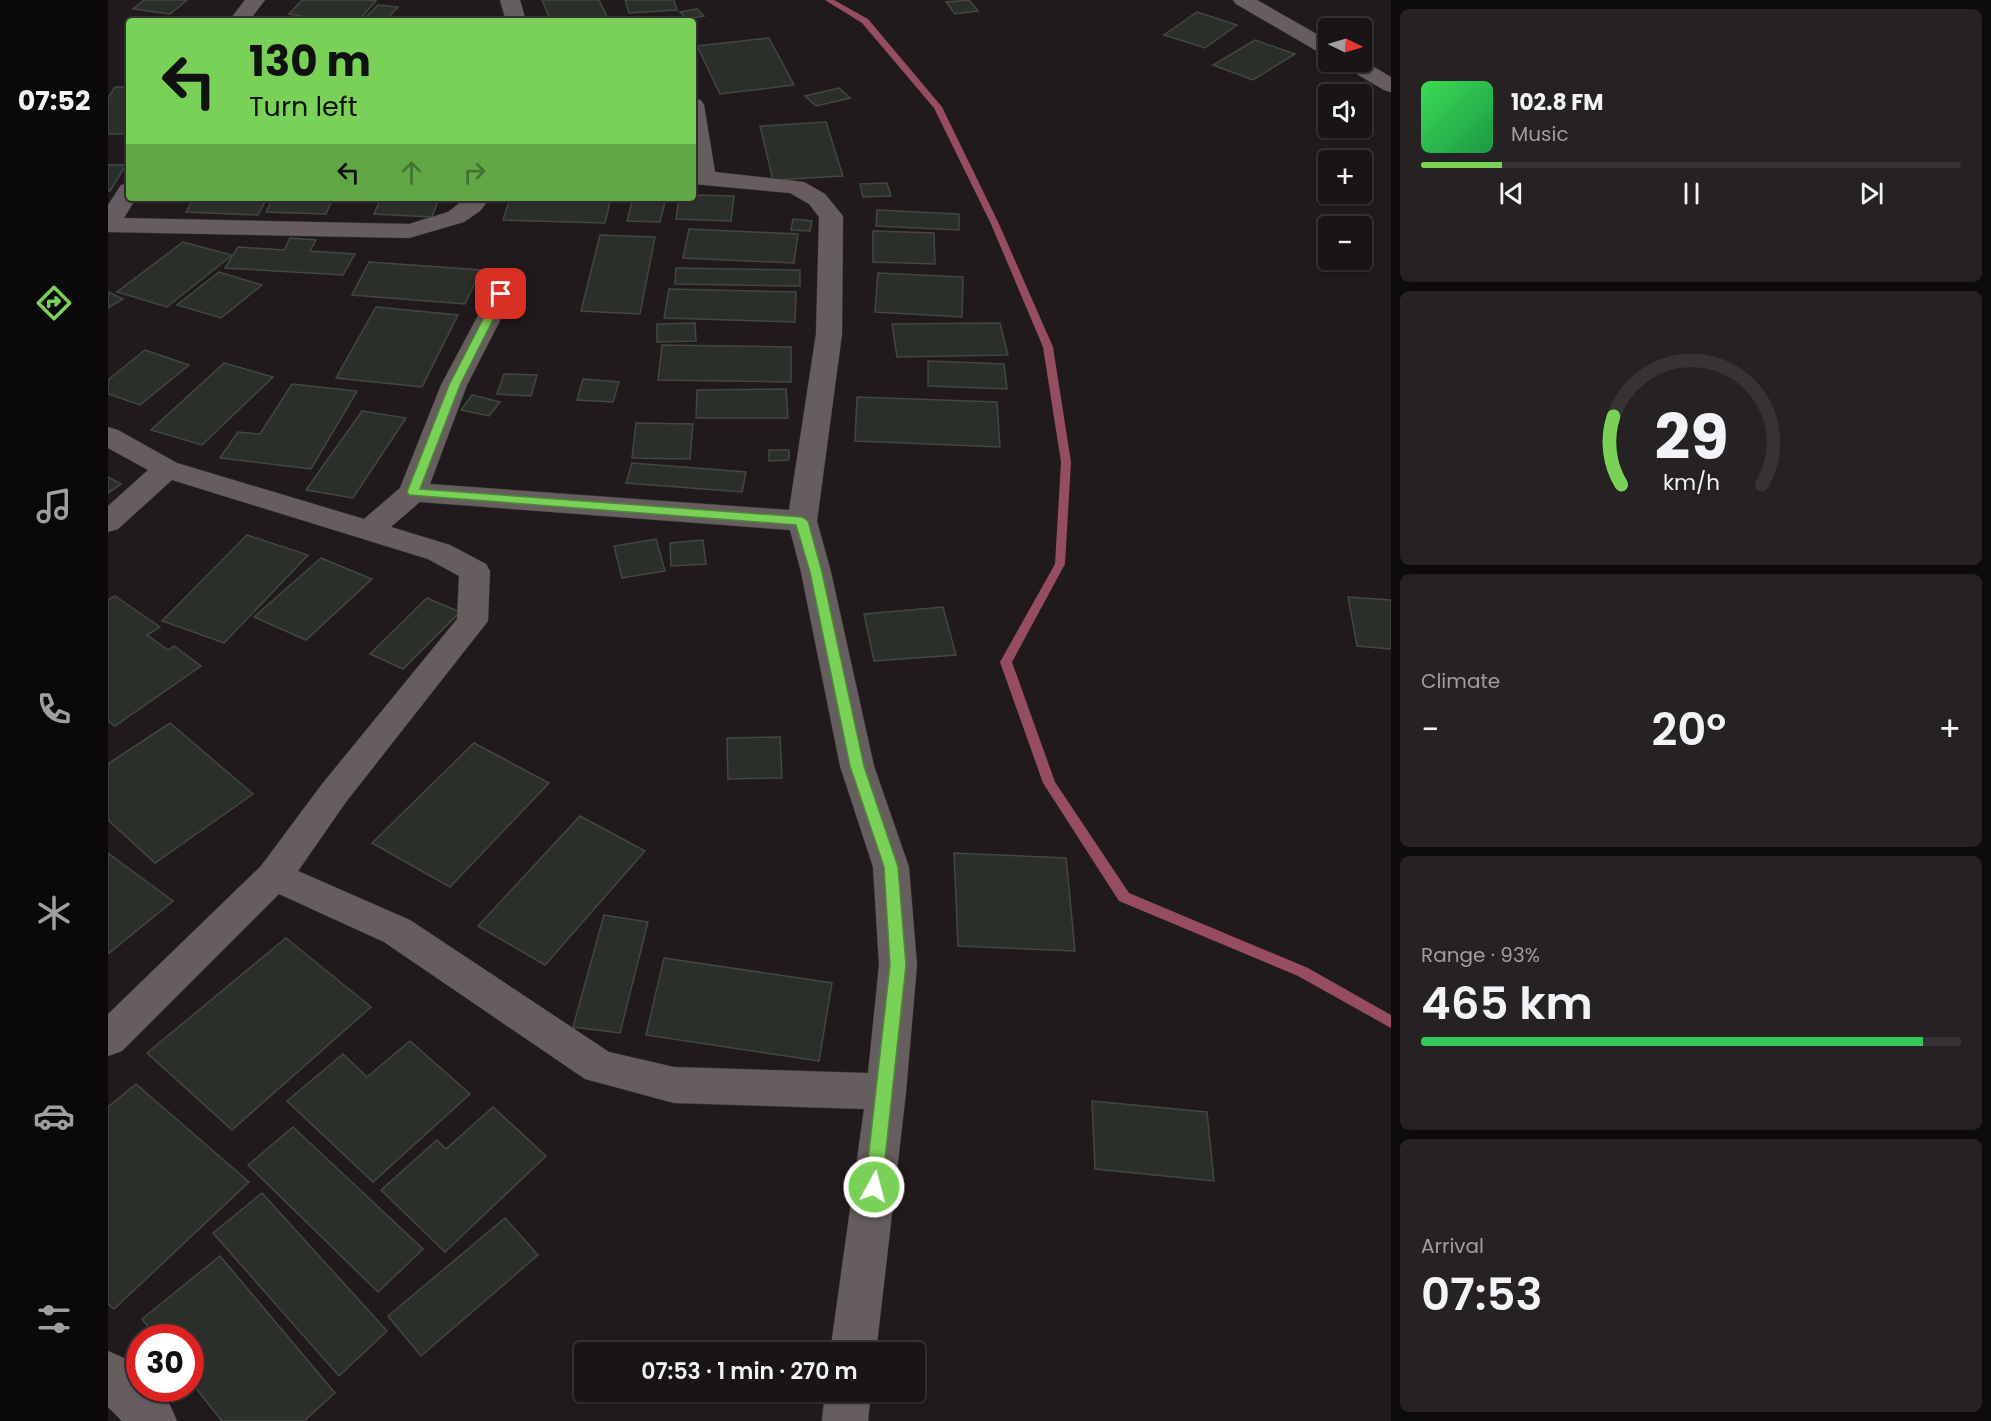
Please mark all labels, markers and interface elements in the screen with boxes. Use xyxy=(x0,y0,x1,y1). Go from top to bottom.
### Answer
north arrow xyxy=(1318,18,1372,72)
map controls xyxy=(1318,18,1372,270)
text: 130 m xyxy=(249,32,371,91)
icon: left xyxy=(150,42,228,120)
text: 07:52 xyxy=(18,82,90,119)
button: sound xyxy=(1318,84,1372,138)
text: 102.8 FM xyxy=(1511,87,1604,118)
text: Turn left xyxy=(249,88,358,125)
text: Music xyxy=(1511,120,1569,148)
button: + xyxy=(1318,150,1372,204)
icon: left xyxy=(332,156,365,189)
icon: ahead xyxy=(395,156,428,189)
icon: right xyxy=(458,156,491,189)
icon: previous xyxy=(1495,177,1528,210)
icon: pause xyxy=(1675,177,1708,210)
icon: next xyxy=(1855,177,1888,210)
button: − xyxy=(1318,216,1372,270)
pin xyxy=(475,268,526,319)
icon: arrive xyxy=(484,277,517,310)
icon: directions xyxy=(33,282,75,324)
text: 29 xyxy=(1654,393,1728,481)
text: km/h xyxy=(1662,468,1720,499)
icon: music xyxy=(33,485,75,527)
text: Climate xyxy=(1421,667,1500,695)
icon: phone xyxy=(33,688,75,730)
text: 20° xyxy=(1651,698,1726,761)
text: − xyxy=(1421,706,1439,753)
text: + xyxy=(1938,706,1961,753)
icon: climate xyxy=(33,892,75,934)
text: Range · 93% xyxy=(1421,941,1540,969)
text: 465 km xyxy=(1421,972,1593,1035)
icon: car xyxy=(33,1095,75,1137)
position arrow xyxy=(842,1155,906,1219)
text: Arrival xyxy=(1421,1232,1484,1260)
text: 07:53 xyxy=(1421,1263,1543,1326)
icon: filters xyxy=(33,1298,75,1340)
speed limit sign: 30 xyxy=(126,1324,204,1402)
text: 07:53 · 1 min · 270 m xyxy=(641,1356,858,1387)

